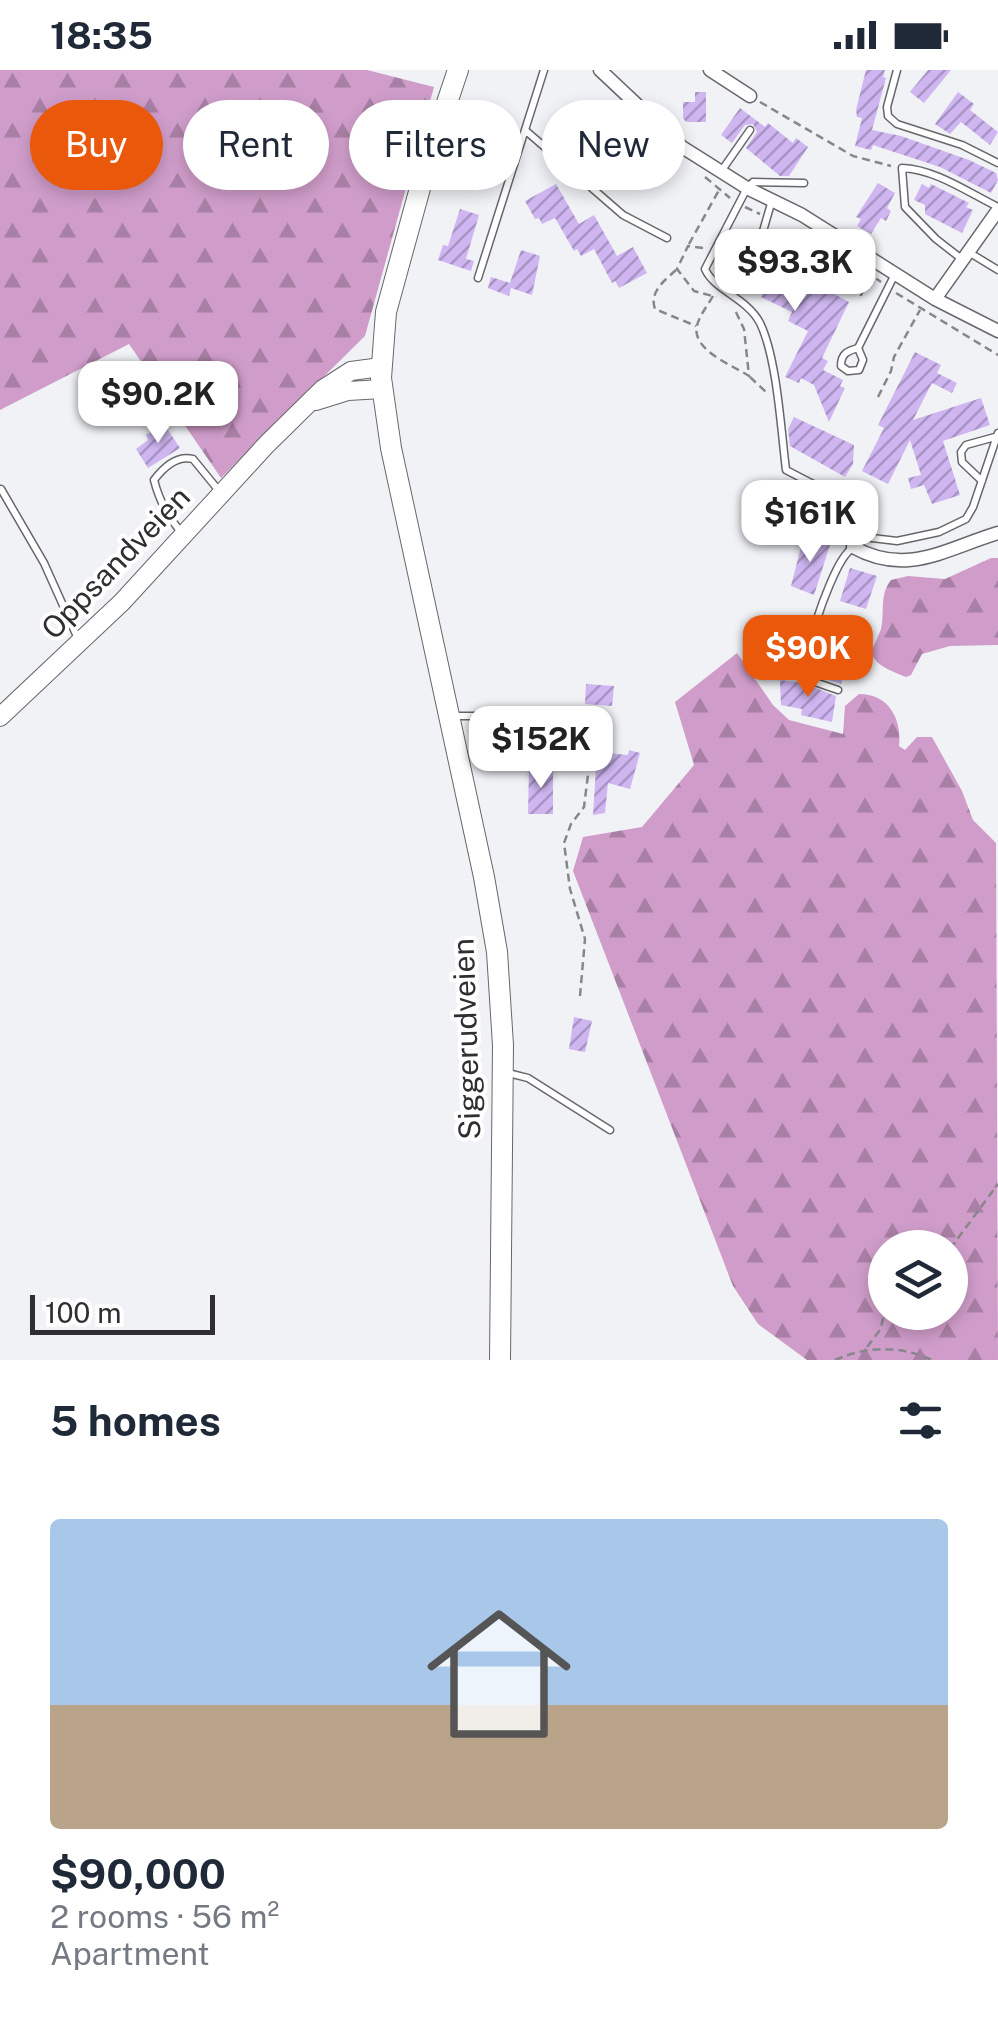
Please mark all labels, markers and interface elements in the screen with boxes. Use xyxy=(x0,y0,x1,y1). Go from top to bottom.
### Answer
text: 18:35 xyxy=(50,13,153,58)
chip: Buy xyxy=(30,100,163,190)
chip: Rent xyxy=(183,100,329,190)
chip: Filters xyxy=(349,100,522,190)
chip: New xyxy=(542,100,685,190)
pin: $93.3K xyxy=(714,229,876,314)
text: $93.3K xyxy=(737,243,853,280)
pin: $90.2K xyxy=(77,361,239,446)
text: $90.2K xyxy=(100,375,216,412)
street label: Oppsandveien xyxy=(34,479,197,646)
pin: $161K xyxy=(740,480,880,565)
text: $161K xyxy=(763,494,857,531)
pin: $90K xyxy=(749,615,867,700)
text: $90K xyxy=(765,629,851,666)
pin: $152K xyxy=(471,706,611,791)
text: $152K xyxy=(491,720,591,757)
street label: Siggerudveien xyxy=(444,938,488,1140)
map controls xyxy=(868,1230,968,1330)
button: layers xyxy=(868,1230,968,1330)
scale bar xyxy=(30,1290,215,1334)
text: 100 m xyxy=(45,1296,122,1329)
icon: filters xyxy=(893,1393,948,1448)
text: 5 homes xyxy=(50,1396,221,1445)
icon: home xyxy=(409,1584,589,1764)
text: $90,000 xyxy=(50,1849,226,1898)
text: 2 rooms · 56 m² xyxy=(50,1898,279,1935)
text: Apartment xyxy=(50,1935,210,1972)

